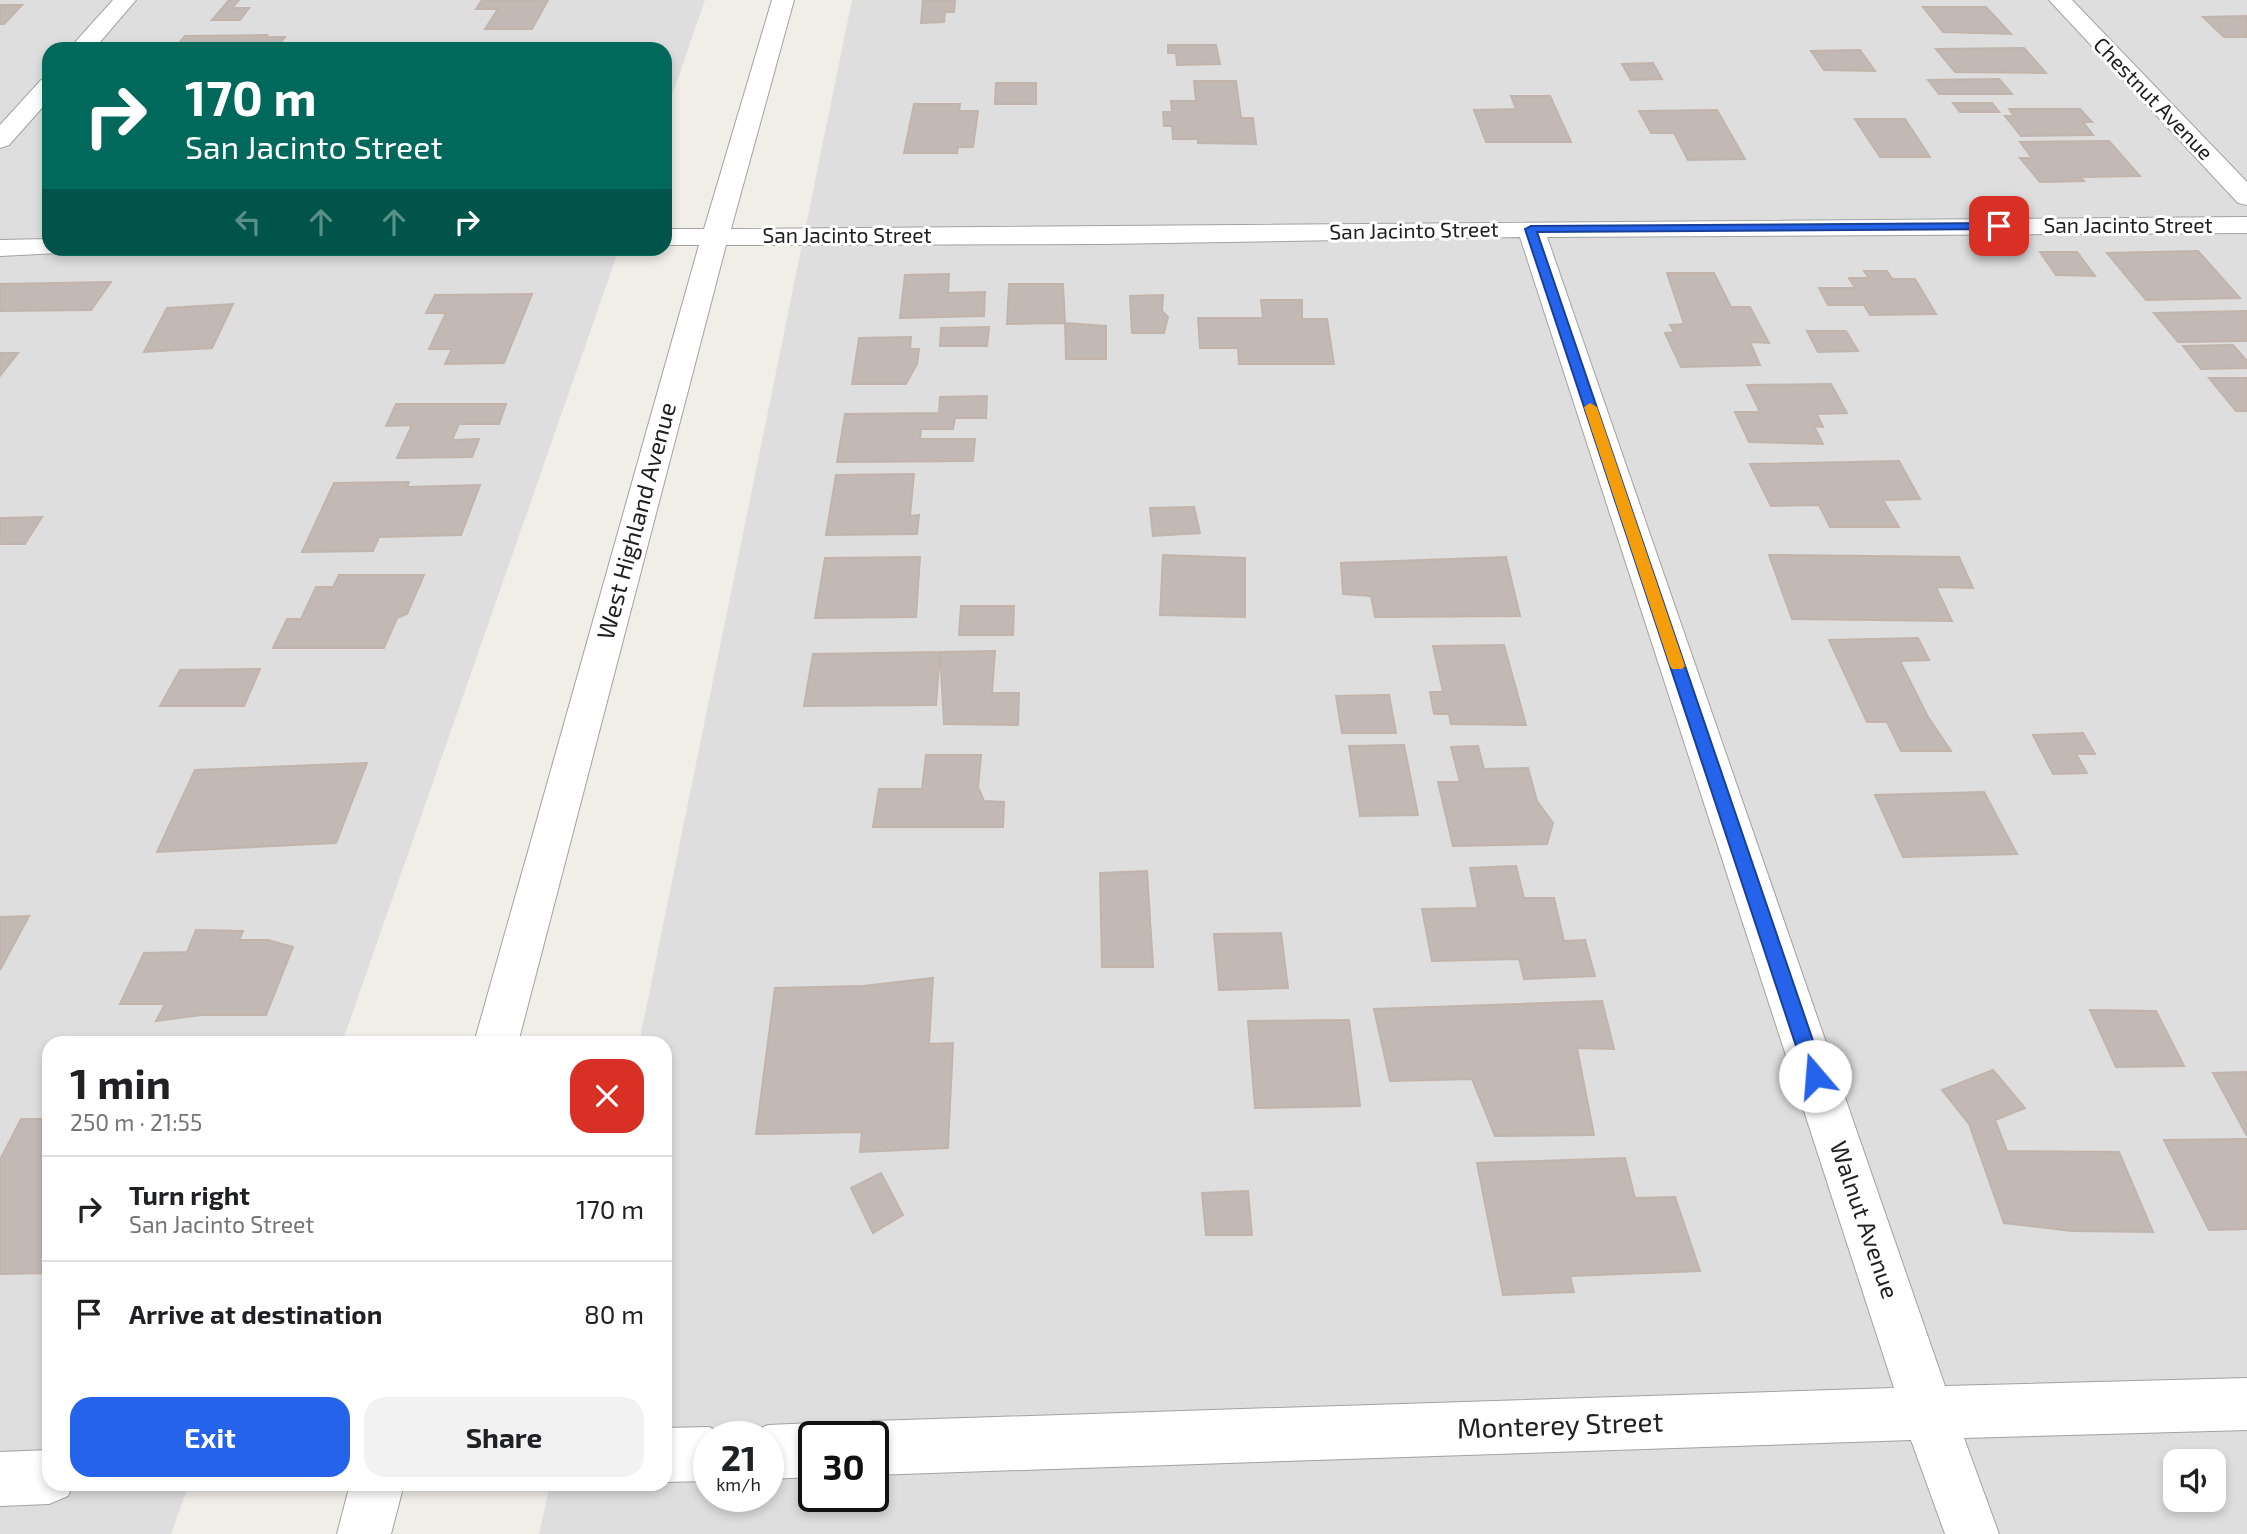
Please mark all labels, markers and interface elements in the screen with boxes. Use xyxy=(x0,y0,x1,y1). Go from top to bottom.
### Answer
street label: Chestnut Avenue xyxy=(2089,31,2219,164)
text: 170 m xyxy=(185,67,317,126)
icon: right xyxy=(70,70,161,161)
text: San Jacinto Street xyxy=(185,127,443,165)
pin xyxy=(1969,196,2029,256)
icon: left xyxy=(229,203,267,241)
icon: ahead xyxy=(302,203,340,241)
icon: ahead xyxy=(375,203,413,241)
icon: right xyxy=(448,203,486,241)
icon: arrive xyxy=(1980,207,2018,245)
street label: San Jacinto Street xyxy=(2043,212,2213,237)
street label: San Jacinto Street xyxy=(1329,216,1499,243)
street label: San Jacinto Street xyxy=(762,222,932,247)
street label: West Highland Avenue xyxy=(590,399,681,642)
position arrow xyxy=(1778,1039,1852,1113)
text: 1 min xyxy=(70,1057,171,1107)
button: close xyxy=(570,1059,644,1133)
text: 250 m · 21:55 xyxy=(70,1108,202,1136)
street label: Walnut Avenue xyxy=(1825,1137,1906,1302)
text: Turn right xyxy=(129,1179,250,1210)
icon: right xyxy=(70,1190,108,1228)
text: 170 m xyxy=(576,1193,644,1224)
text: San Jacinto Street xyxy=(129,1210,314,1238)
icon: arrive xyxy=(70,1295,108,1333)
text: Arrive at destination xyxy=(129,1298,382,1329)
text: 80 m xyxy=(584,1298,644,1329)
button: Exit xyxy=(70,1397,350,1477)
button: Share xyxy=(364,1397,644,1477)
street label: Monterey Street xyxy=(1456,1403,1664,1445)
speed limit sign: 30 xyxy=(798,1421,889,1512)
text: 21 xyxy=(721,1436,756,1478)
map controls xyxy=(2163,1449,2226,1512)
button: sound xyxy=(2163,1449,2226,1512)
text: km/h xyxy=(716,1473,761,1495)

